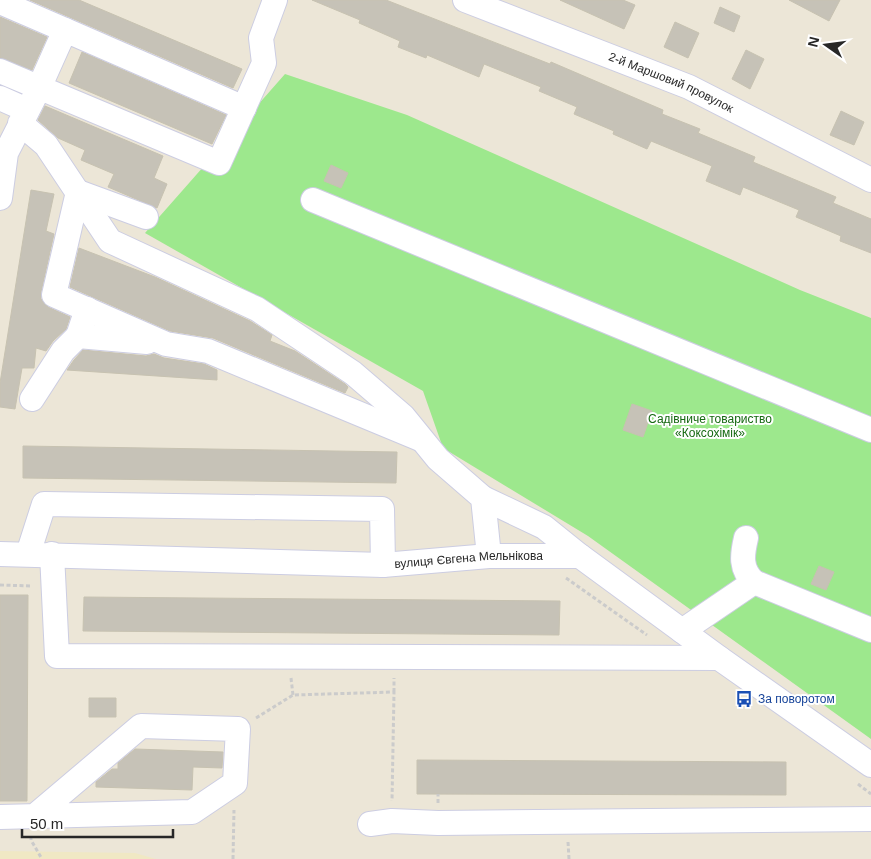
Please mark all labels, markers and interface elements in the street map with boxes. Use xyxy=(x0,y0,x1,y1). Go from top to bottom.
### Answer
north arrow xyxy=(801,20,851,70)
text: N xyxy=(804,35,822,49)
street label: 2-й Маршовий провулок xyxy=(607,49,736,116)
park label: Садівниче товариство «Коксохімік» xyxy=(648,412,772,440)
street label: вулиця Євгена Мельнікова xyxy=(394,549,543,571)
bus stop icon: За поворотом xyxy=(734,689,754,709)
place label: За поворотом xyxy=(758,692,835,706)
scale bar xyxy=(22,806,174,838)
text: 50 m xyxy=(30,815,63,832)

